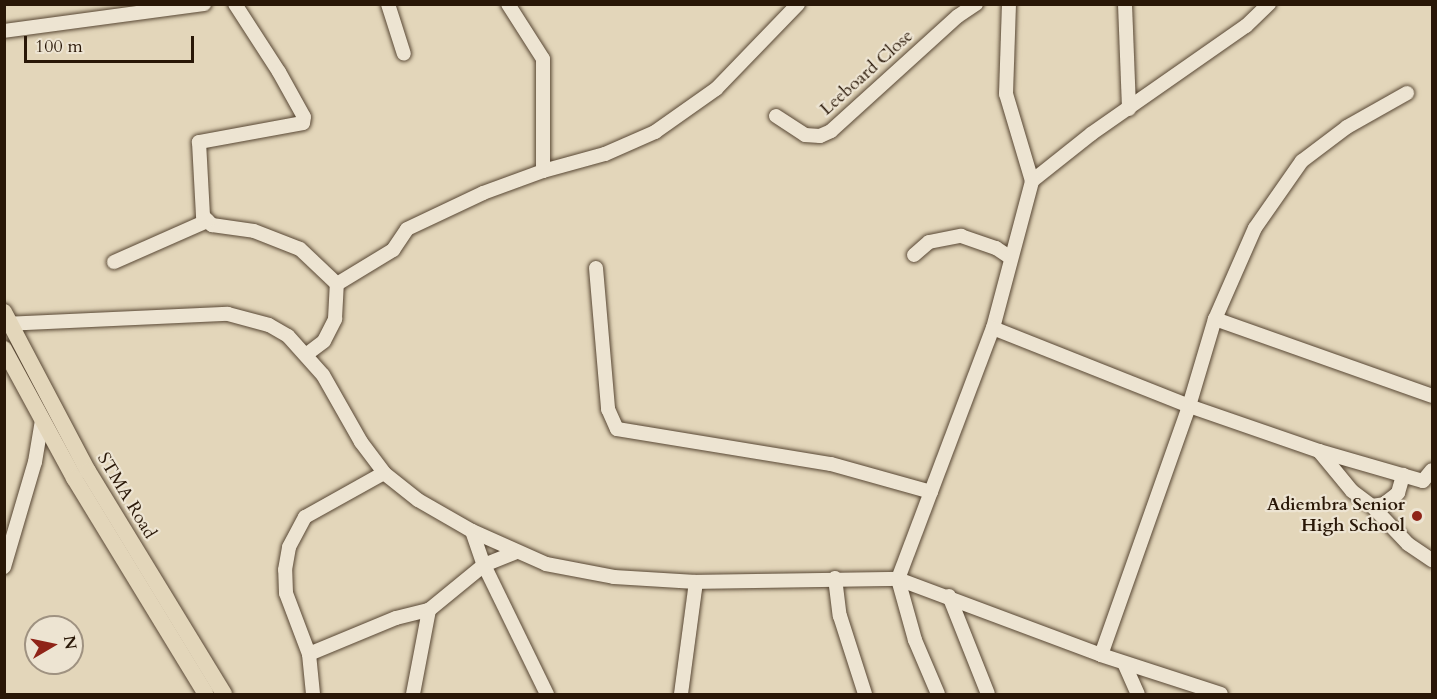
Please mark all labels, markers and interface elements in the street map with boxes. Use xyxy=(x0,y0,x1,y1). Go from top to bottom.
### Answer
scale bar xyxy=(27,24,196,62)
street label: Leeboard Close xyxy=(816,26,918,120)
text: 100 m xyxy=(35,34,83,59)
street label: STMA Road xyxy=(92,449,160,543)
place label: Adiembra Senior High School xyxy=(1267,495,1405,538)
marker: Adiembra Senior High School xyxy=(1410,509,1424,523)
north arrow xyxy=(24,615,84,675)
text: N xyxy=(58,634,82,651)

